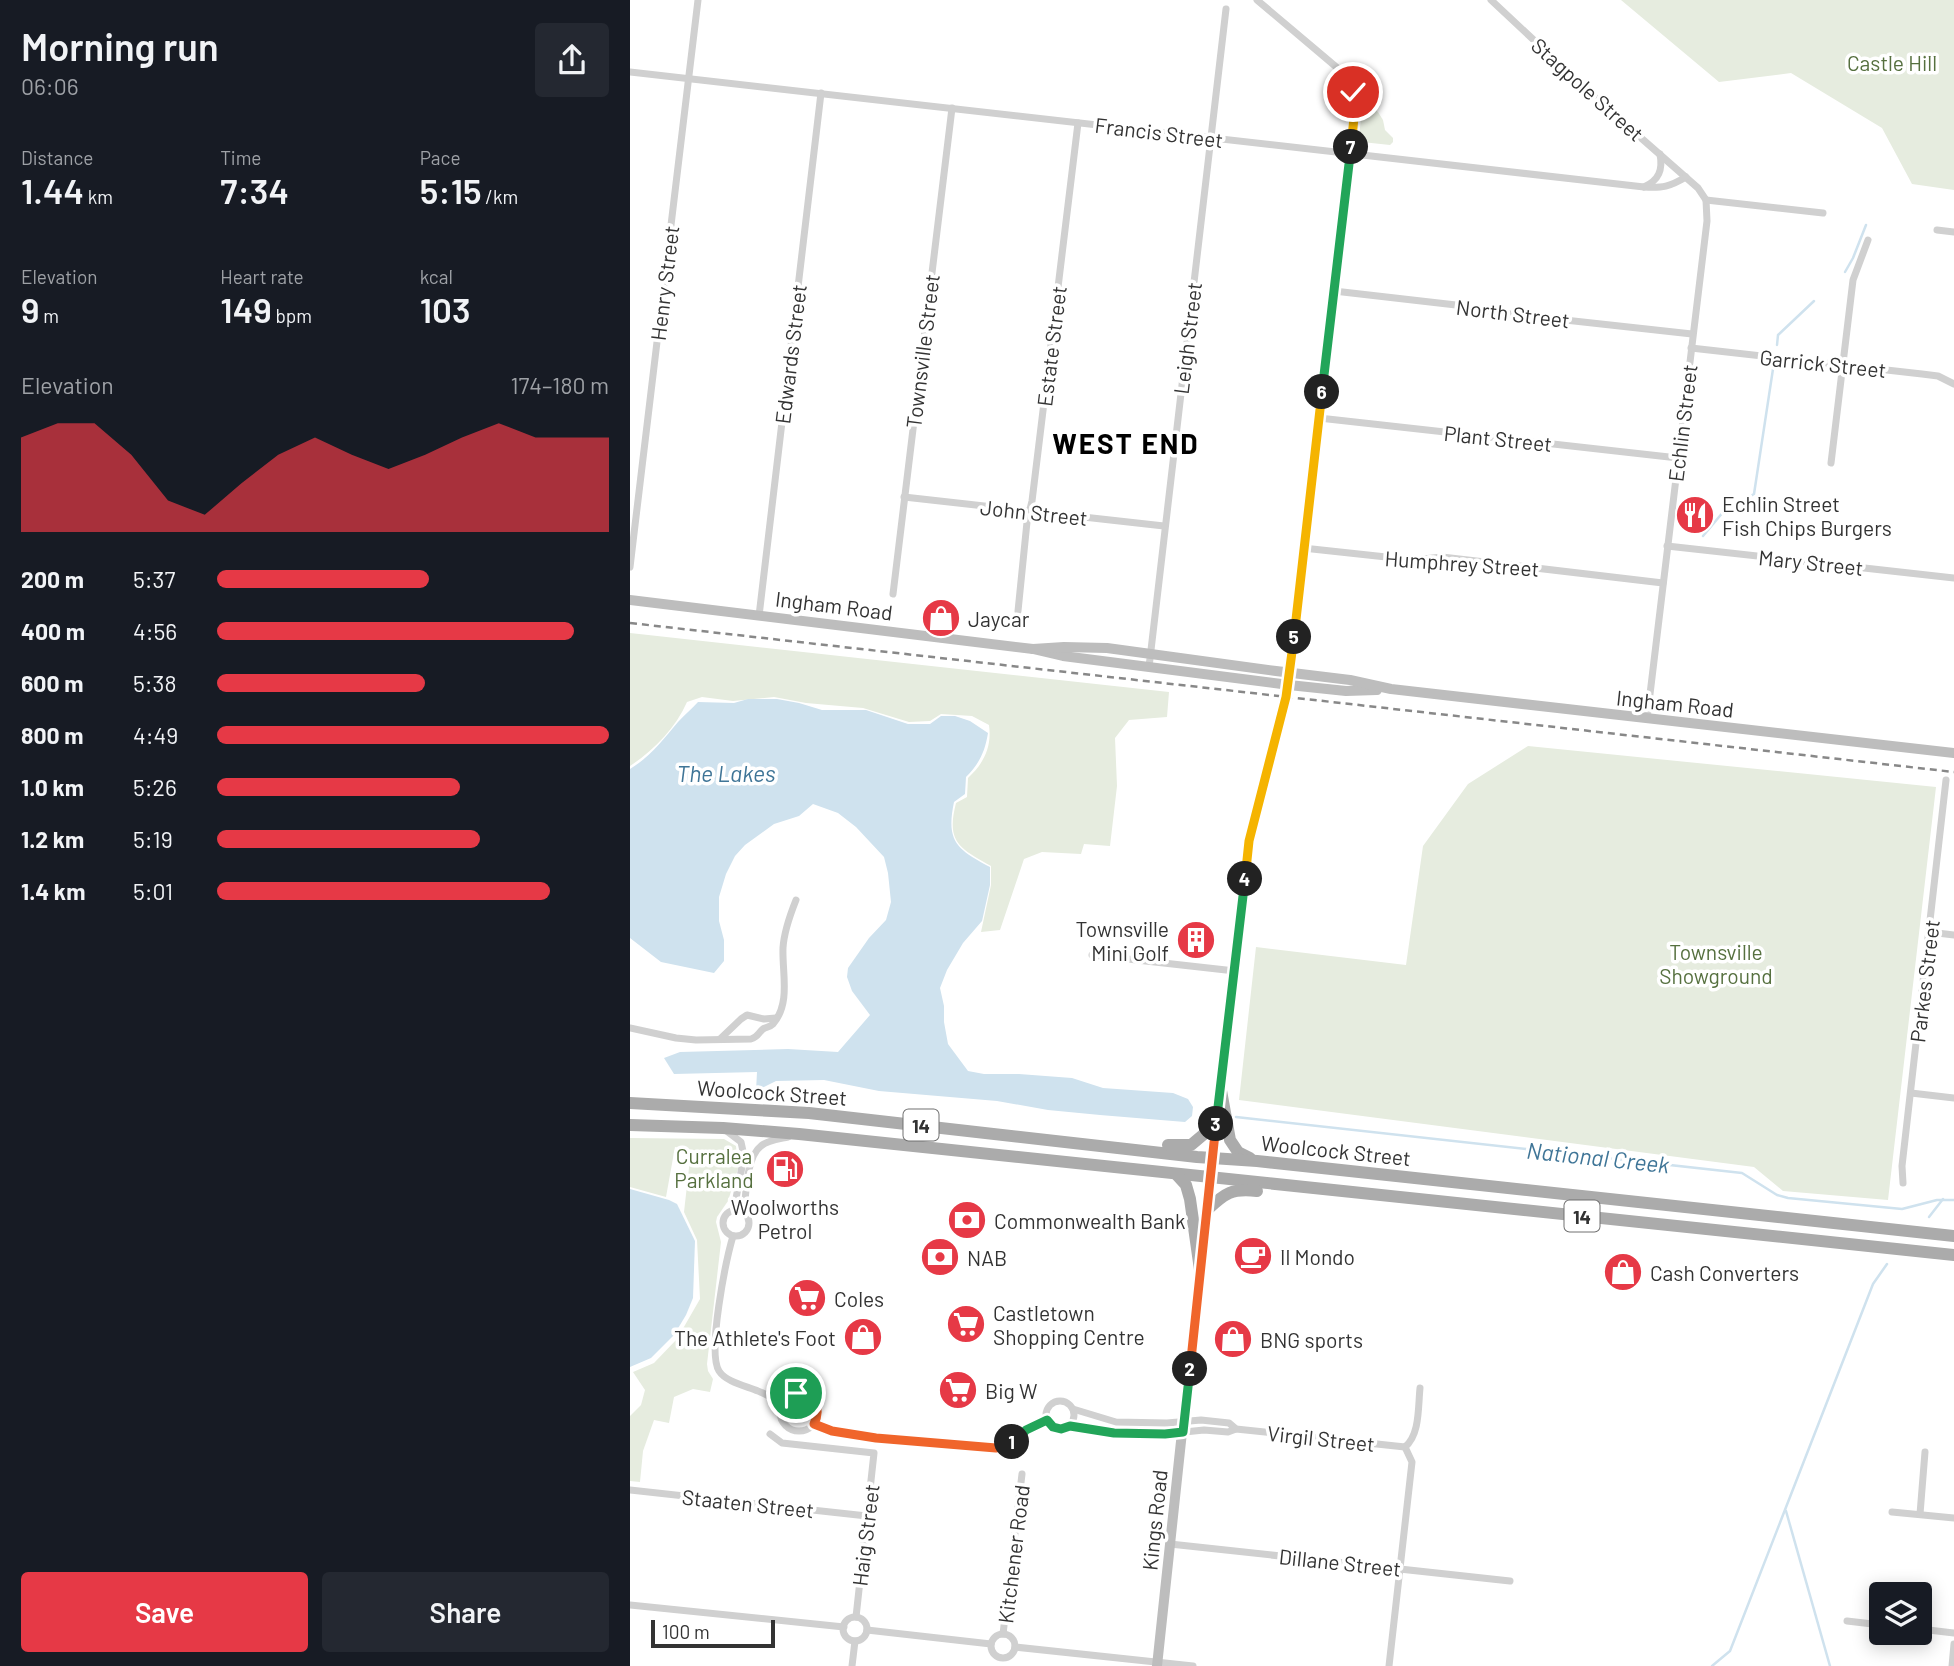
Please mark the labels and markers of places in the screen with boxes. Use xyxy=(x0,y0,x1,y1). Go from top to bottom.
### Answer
pin xyxy=(1323,62,1383,122)
pin: 7 xyxy=(1334,130,1368,164)
pin: 6 xyxy=(1304,374,1340,410)
place label: Echlin Street Fish Chips Burgers xyxy=(1722,491,1892,540)
restaurant icon: Echlin Street Fish Chips Burgers xyxy=(1674,494,1716,536)
shop icon: Jaycar xyxy=(920,597,962,639)
place label: Jaycar xyxy=(968,606,1030,631)
pin: 5 xyxy=(1276,620,1312,654)
pin: 4 xyxy=(1228,862,1262,896)
place label: Townsville Mini Golf xyxy=(1075,916,1169,965)
building icon: Townsville Mini Golf xyxy=(1175,919,1217,961)
pin: 3 xyxy=(1198,1106,1234,1142)
fuel station icon: Woolworths Petrol xyxy=(764,1148,806,1190)
place label: Woolworths Petrol xyxy=(731,1194,839,1243)
bank icon: Commonwealth Bank xyxy=(946,1199,988,1241)
place label: Commonwealth Bank xyxy=(994,1208,1186,1233)
cafe icon: Il Mondo xyxy=(1232,1235,1274,1277)
bank icon: NAB xyxy=(919,1236,961,1278)
place label: Il Mondo xyxy=(1280,1244,1355,1269)
place label: NAB xyxy=(967,1245,1007,1270)
shop icon: Cash Converters xyxy=(1602,1251,1644,1293)
place label: Cash Converters xyxy=(1650,1260,1799,1285)
supermarket icon: Coles xyxy=(786,1277,828,1319)
place label: Coles xyxy=(834,1286,884,1311)
place label: Castletown Shopping Centre xyxy=(993,1300,1145,1349)
supermarket icon: Castletown Shopping Centre xyxy=(945,1303,987,1345)
shop icon: The Athlete's Foot xyxy=(842,1316,884,1358)
shop icon: BNG sports xyxy=(1212,1318,1254,1360)
place label: The Athlete's Foot xyxy=(674,1325,836,1350)
place label: BNG sports xyxy=(1260,1327,1363,1352)
pin: 2 xyxy=(1172,1352,1208,1386)
pin xyxy=(766,1363,826,1423)
supermarket icon: Big W xyxy=(937,1369,979,1411)
place label: Big W xyxy=(985,1378,1037,1403)
pin: 1 xyxy=(994,1424,1030,1460)

